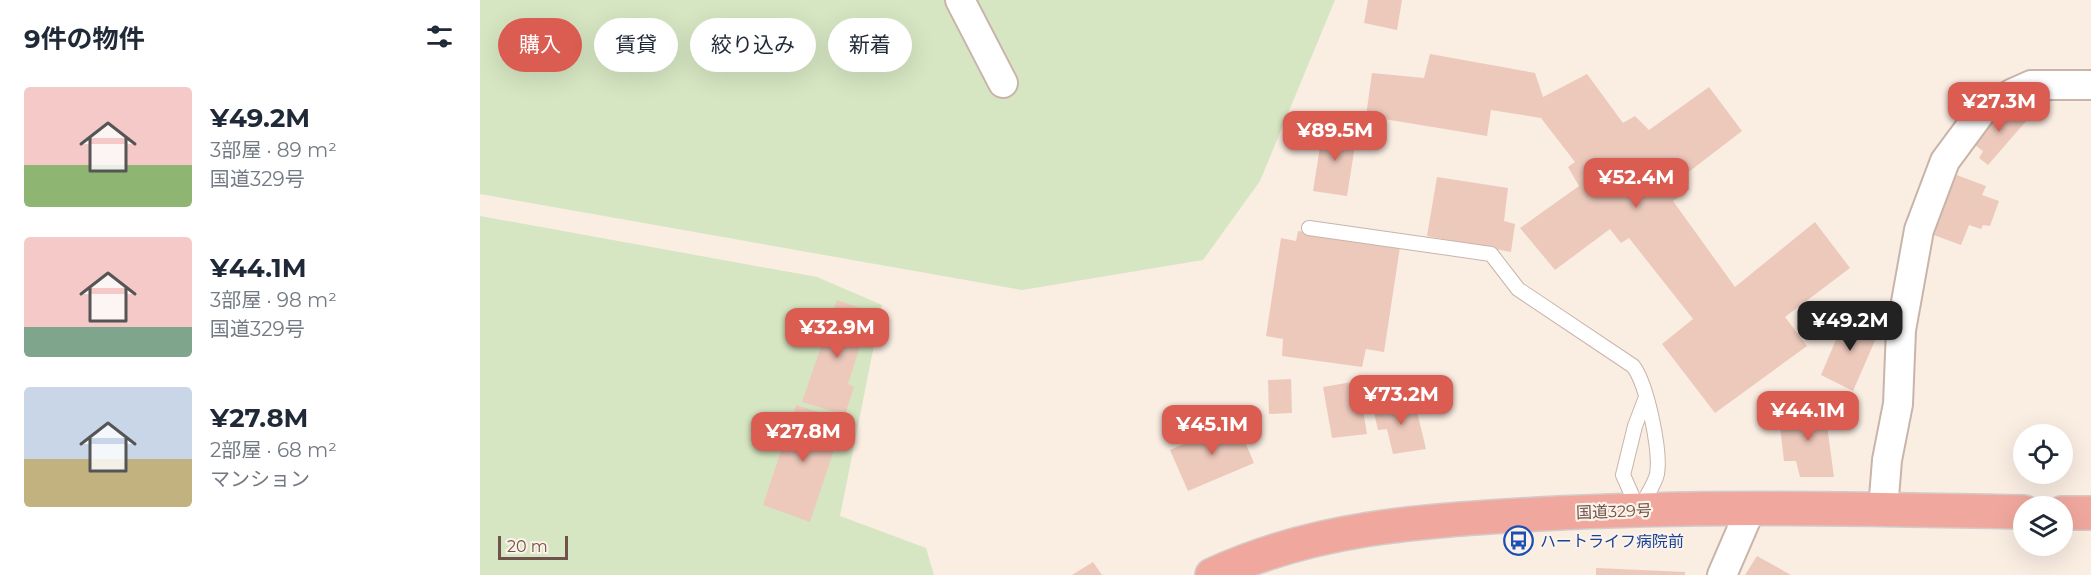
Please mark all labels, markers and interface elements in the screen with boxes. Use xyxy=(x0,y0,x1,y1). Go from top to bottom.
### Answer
chip: 購入 xyxy=(498,18,582,72)
chip: 賃貸 xyxy=(594,18,678,72)
chip: 絞り込み xyxy=(690,18,816,72)
chip: 新着 xyxy=(828,18,912,72)
icon: filters xyxy=(423,20,456,53)
text: 9件の物件 xyxy=(24,23,145,55)
pin: ¥27.3M xyxy=(1950,82,2048,133)
text: ¥27.3M xyxy=(1962,89,2036,113)
text: ¥49.2M xyxy=(210,102,310,134)
icon: home xyxy=(72,111,144,183)
pin: ¥89.5M xyxy=(1286,111,1384,162)
text: ¥89.5M xyxy=(1297,118,1373,142)
text: 3部屋 · 89 m² xyxy=(210,138,337,162)
pin: ¥52.4M xyxy=(1587,158,1685,209)
text: ¥52.4M xyxy=(1598,165,1674,189)
text: 国道329号 xyxy=(210,167,305,191)
text: ¥44.1M xyxy=(210,252,307,284)
icon: home xyxy=(72,261,144,333)
text: 3部屋 · 98 m² xyxy=(210,288,337,312)
pin: ¥49.2M xyxy=(1801,301,1899,352)
pin: ¥32.9M xyxy=(788,308,886,359)
text: ¥49.2M xyxy=(1811,308,1889,332)
text: ¥32.9M xyxy=(799,315,875,339)
text: 国道329号 xyxy=(210,317,305,341)
pin: ¥73.2M xyxy=(1352,375,1450,426)
text: ¥73.2M xyxy=(1363,382,1439,406)
pin: ¥44.1M xyxy=(1759,391,1857,442)
text: ¥44.1M xyxy=(1771,398,1845,422)
text: ¥27.8M xyxy=(210,402,308,434)
pin: ¥45.1M xyxy=(1163,405,1261,456)
icon: home xyxy=(72,411,144,483)
pin: ¥27.8M xyxy=(754,412,852,463)
text: ¥45.1M xyxy=(1176,412,1248,436)
text: ¥27.8M xyxy=(765,419,841,443)
map controls xyxy=(2013,424,2073,556)
button: locate xyxy=(2013,424,2073,484)
text: 2部屋 · 68 m² xyxy=(210,438,337,462)
text: マンション xyxy=(210,467,310,491)
button: layers xyxy=(2013,496,2073,556)
street label: 国道329号 xyxy=(1576,501,1652,522)
bus stop icon: ハートライフ病院前 xyxy=(1503,525,1535,557)
place label: ハートライフ病院前 xyxy=(1540,532,1684,551)
scale bar xyxy=(498,533,568,560)
text: 20 m xyxy=(507,537,548,556)

